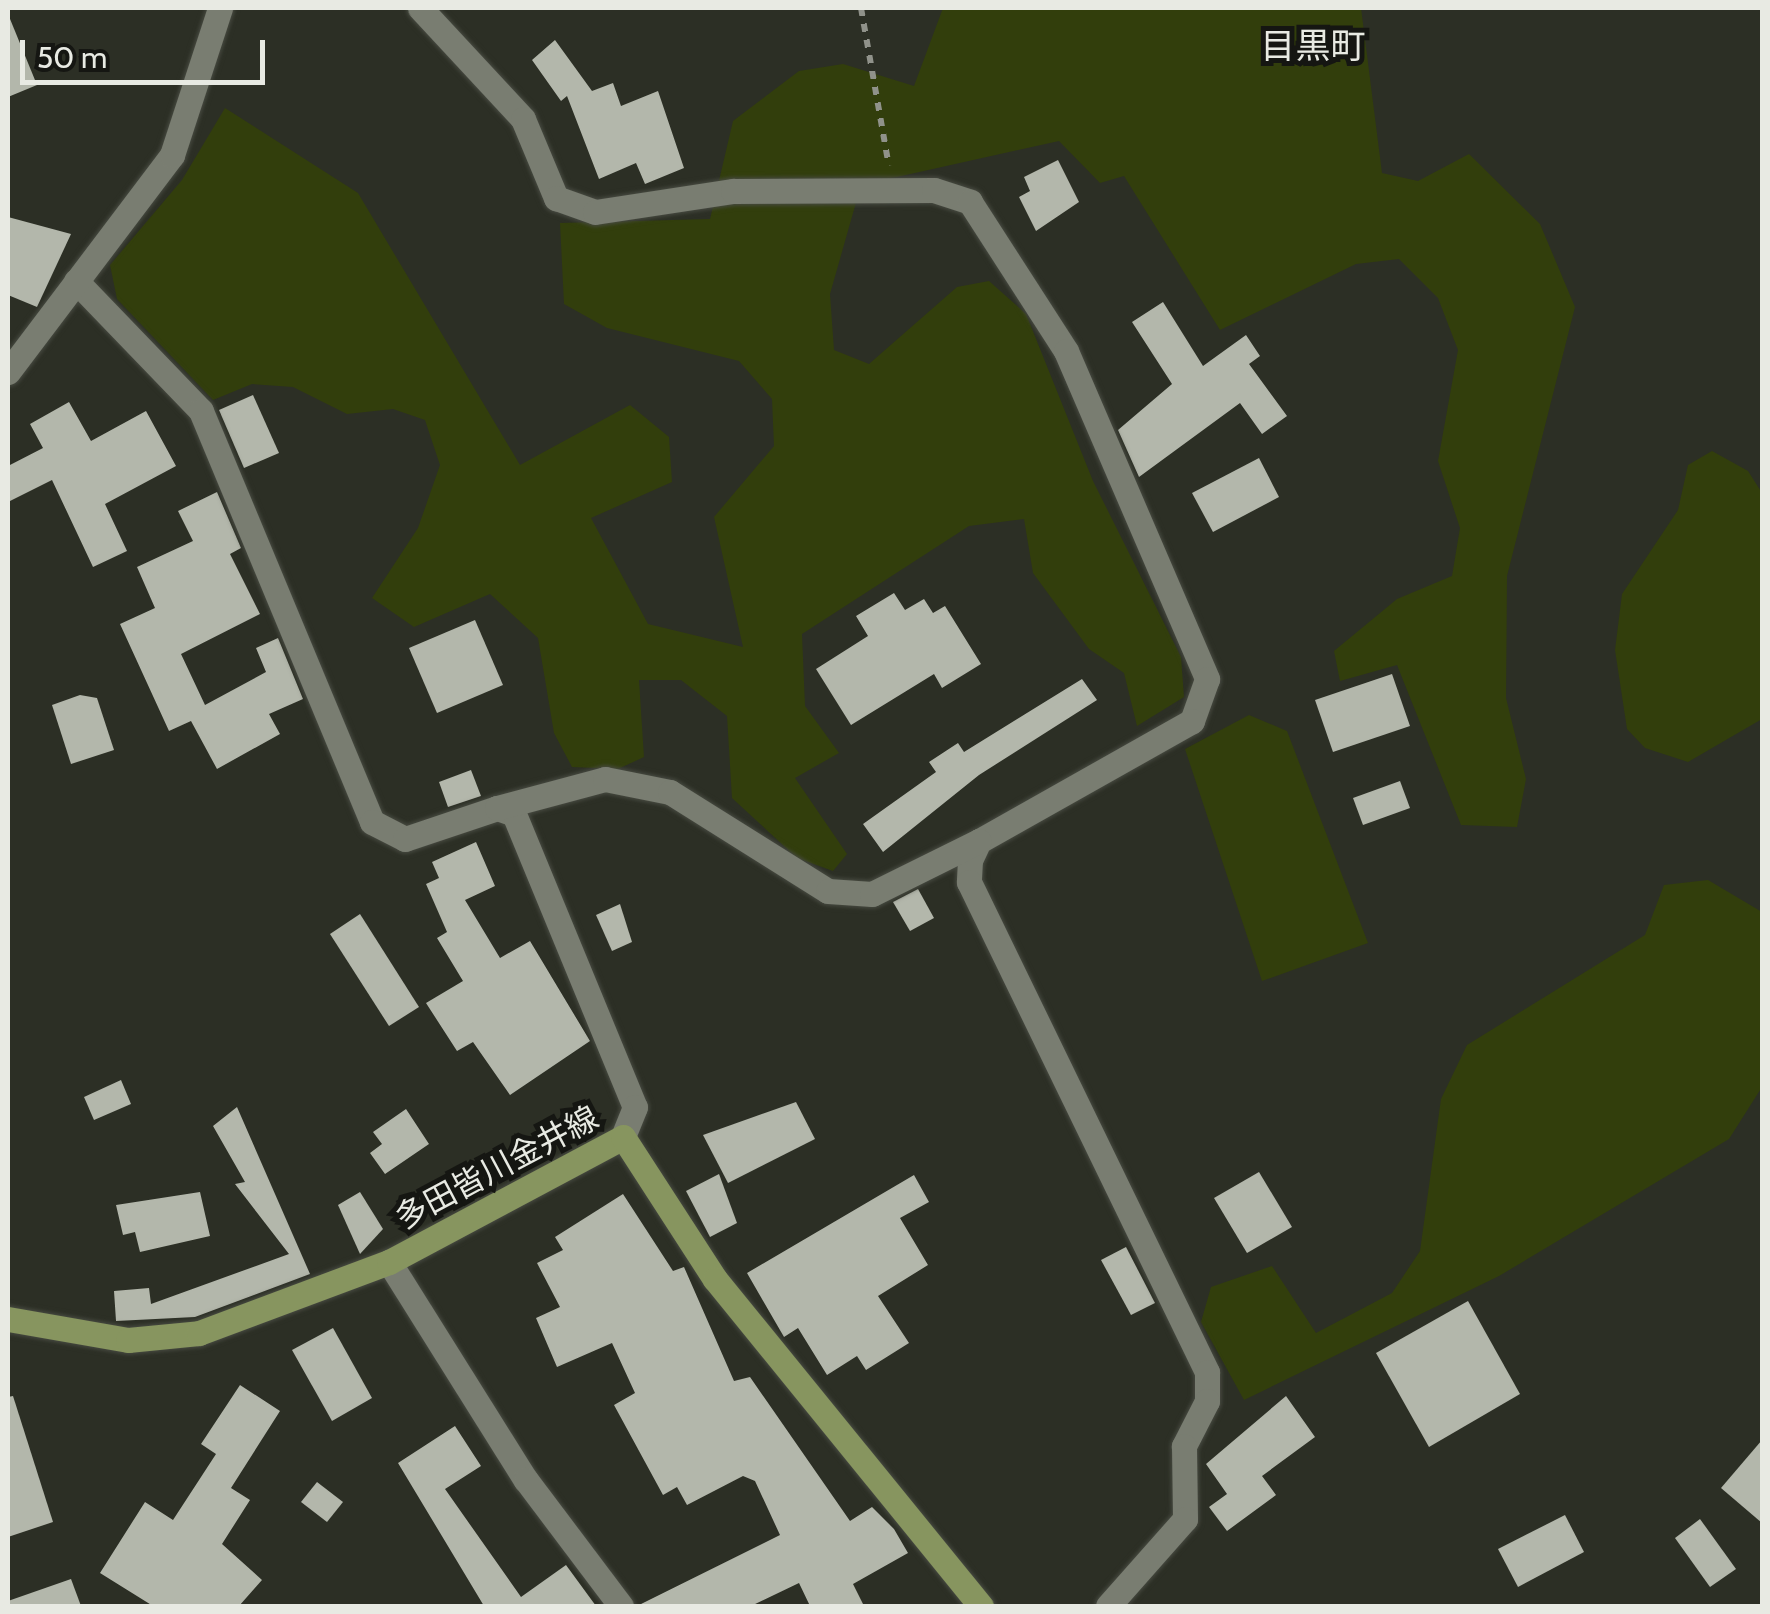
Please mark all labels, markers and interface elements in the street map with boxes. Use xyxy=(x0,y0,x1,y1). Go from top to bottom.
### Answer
scale bar xyxy=(25,20,270,82)
district label: 目黒町 xyxy=(1261,25,1365,67)
text: 50 m xyxy=(37,39,107,76)
street label: 多田皆川金井線 xyxy=(389,1098,605,1238)

